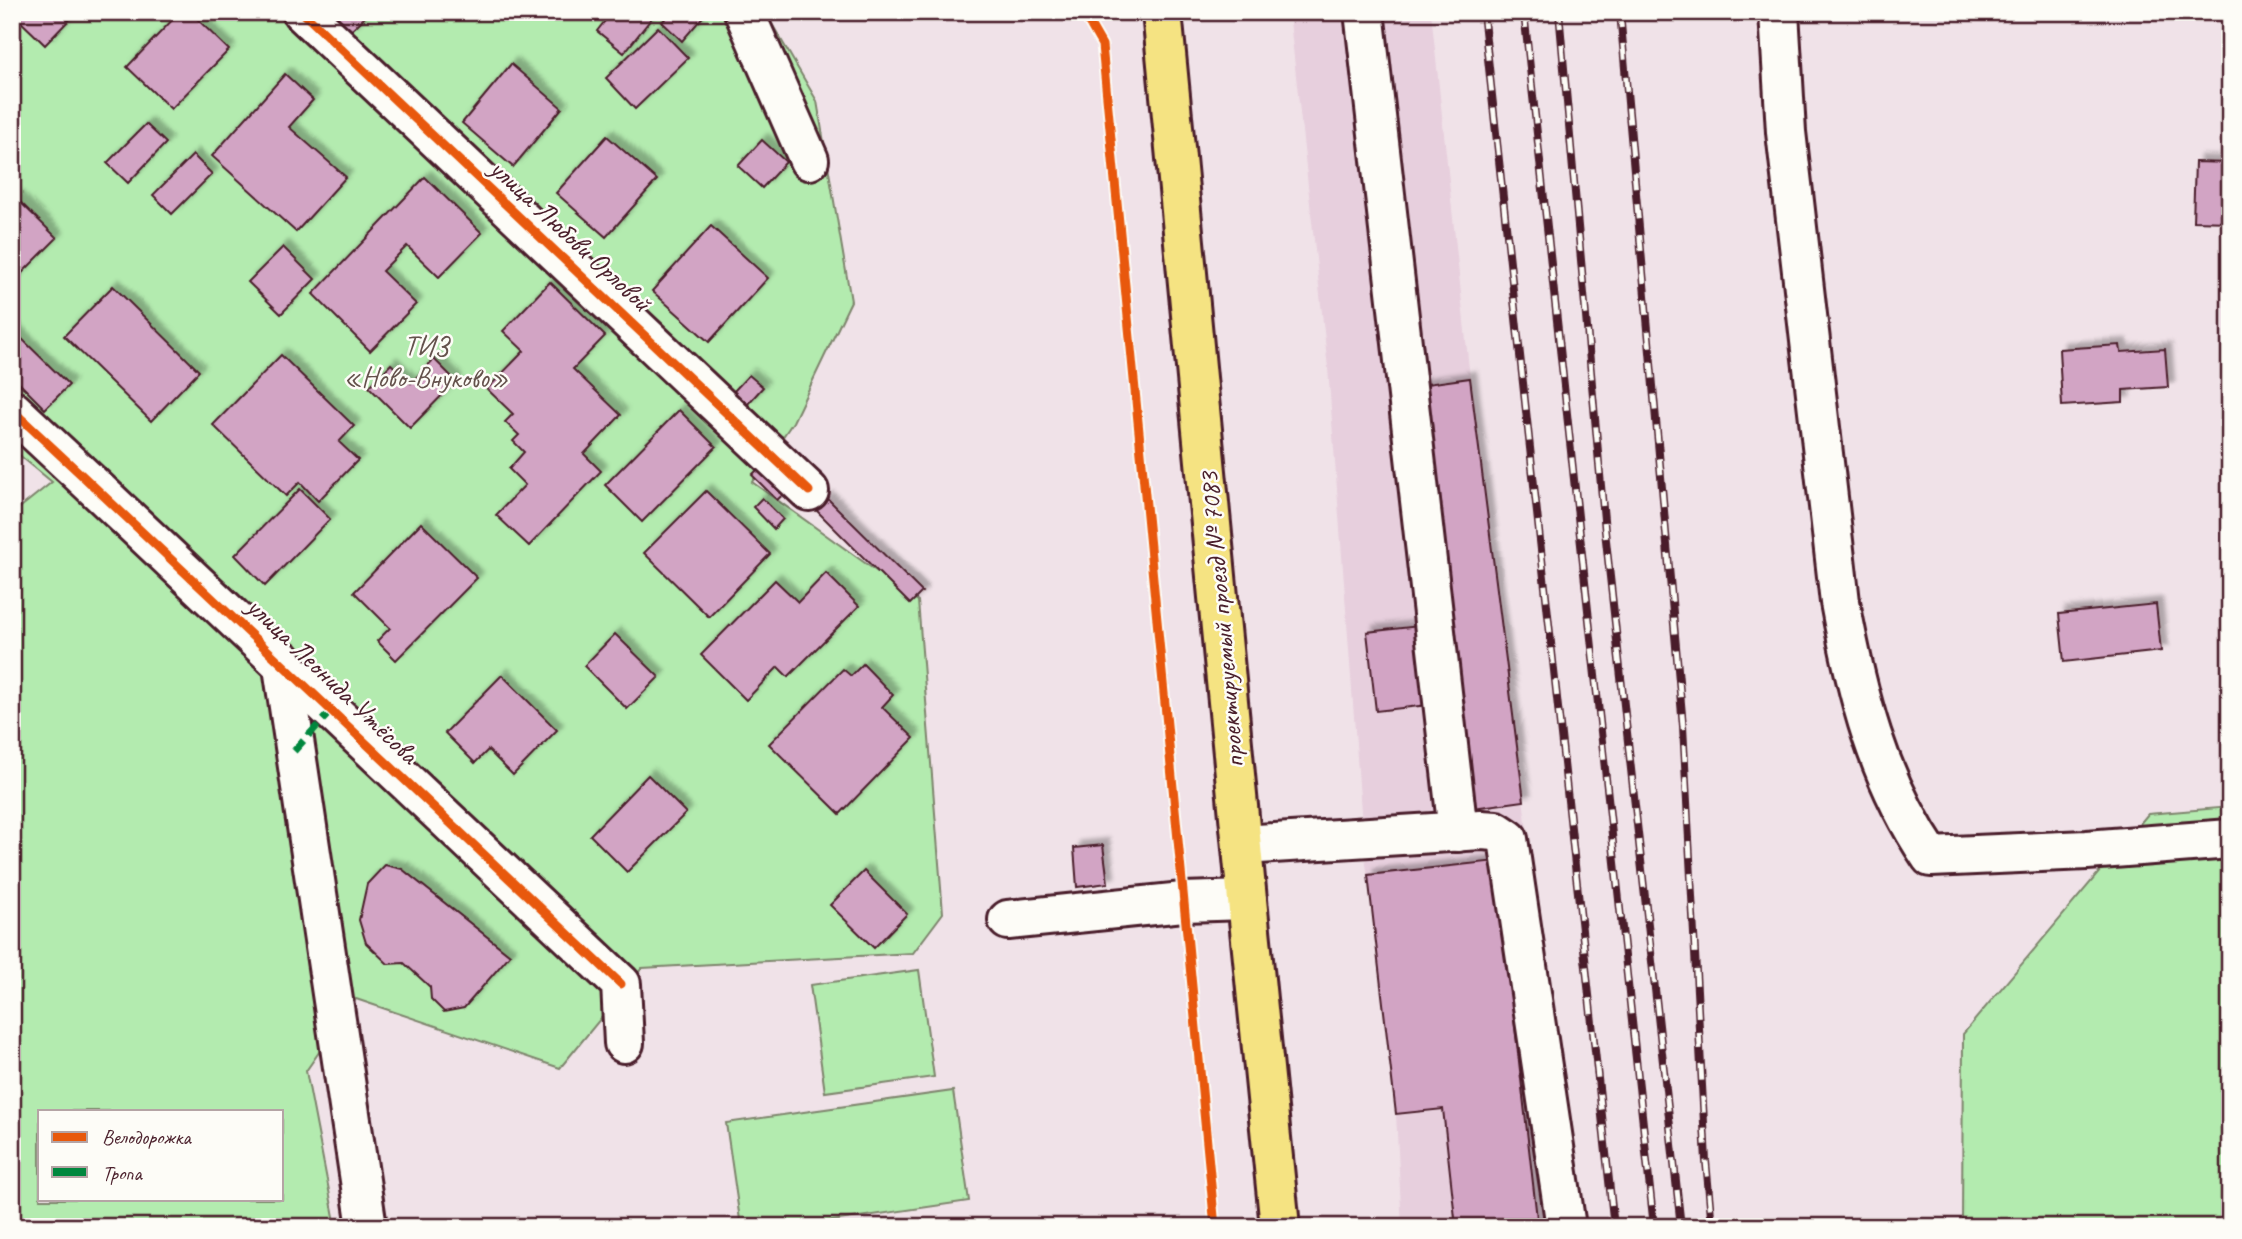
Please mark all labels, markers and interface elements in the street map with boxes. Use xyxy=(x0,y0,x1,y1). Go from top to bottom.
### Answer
street label: улица Любови Орловой xyxy=(481,150,660,320)
park label: ТИЗ «Ново-Внуково» xyxy=(343,328,509,395)
street label: проектируемый проезд № 7083 xyxy=(1190,468,1251,770)
street label: улица Леонида Утёсова xyxy=(238,588,428,772)
legend xyxy=(38,1110,284,1200)
text: Велодорожка xyxy=(102,1124,192,1150)
text: Тропа xyxy=(102,1160,143,1186)

